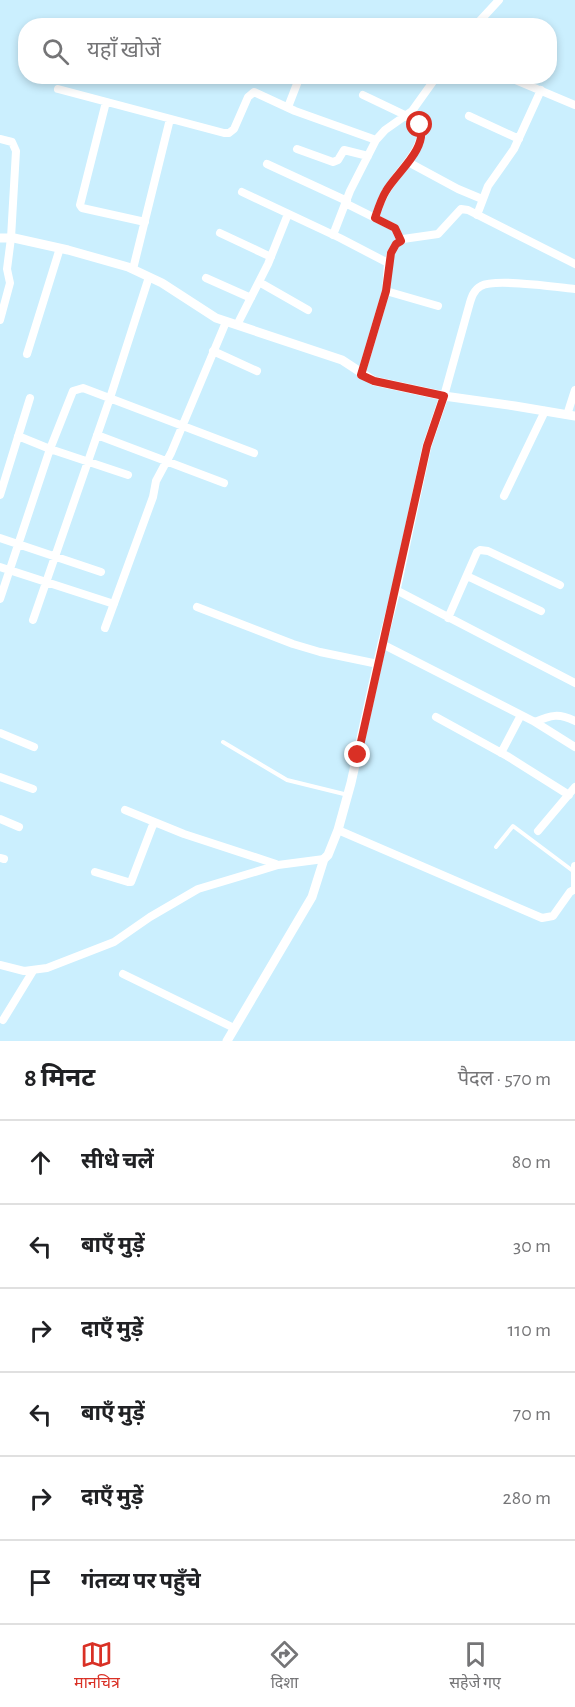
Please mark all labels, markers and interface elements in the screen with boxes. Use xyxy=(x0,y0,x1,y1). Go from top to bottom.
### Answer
search box xyxy=(18,18,557,84)
icon: search xyxy=(39,35,72,68)
text: यहाँ खोजें xyxy=(87,39,161,61)
route start xyxy=(406,111,432,137)
route end xyxy=(344,741,370,767)
text: 8 मिनट xyxy=(24,1065,95,1091)
text: पैदल · 570 m xyxy=(458,1069,551,1089)
icon: ahead xyxy=(24,1146,57,1179)
text: सीधे चलें xyxy=(81,1150,154,1172)
text: 80 m xyxy=(512,1152,551,1172)
icon: left xyxy=(24,1230,57,1263)
text: बाएँ मुड़ें xyxy=(81,1234,145,1256)
text: 30 m xyxy=(513,1236,551,1256)
icon: right xyxy=(24,1314,57,1347)
text: दाएँ मुड़ें xyxy=(81,1318,143,1340)
text: 110 m xyxy=(507,1320,551,1340)
icon: left xyxy=(24,1398,57,1431)
text: बाएँ मुड़ें xyxy=(81,1402,145,1424)
text: 70 m xyxy=(513,1404,551,1424)
icon: right xyxy=(24,1482,57,1515)
text: दाएँ मुड़ें xyxy=(81,1486,143,1508)
text: 280 m xyxy=(503,1488,551,1508)
icon: arrive xyxy=(24,1566,57,1599)
text: गंतव्य पर पहुँचे xyxy=(81,1570,201,1592)
tab: मानचित्र xyxy=(74,1638,120,1695)
tab: दिशा xyxy=(268,1638,301,1695)
tab: सहेजे गए xyxy=(449,1638,501,1695)

